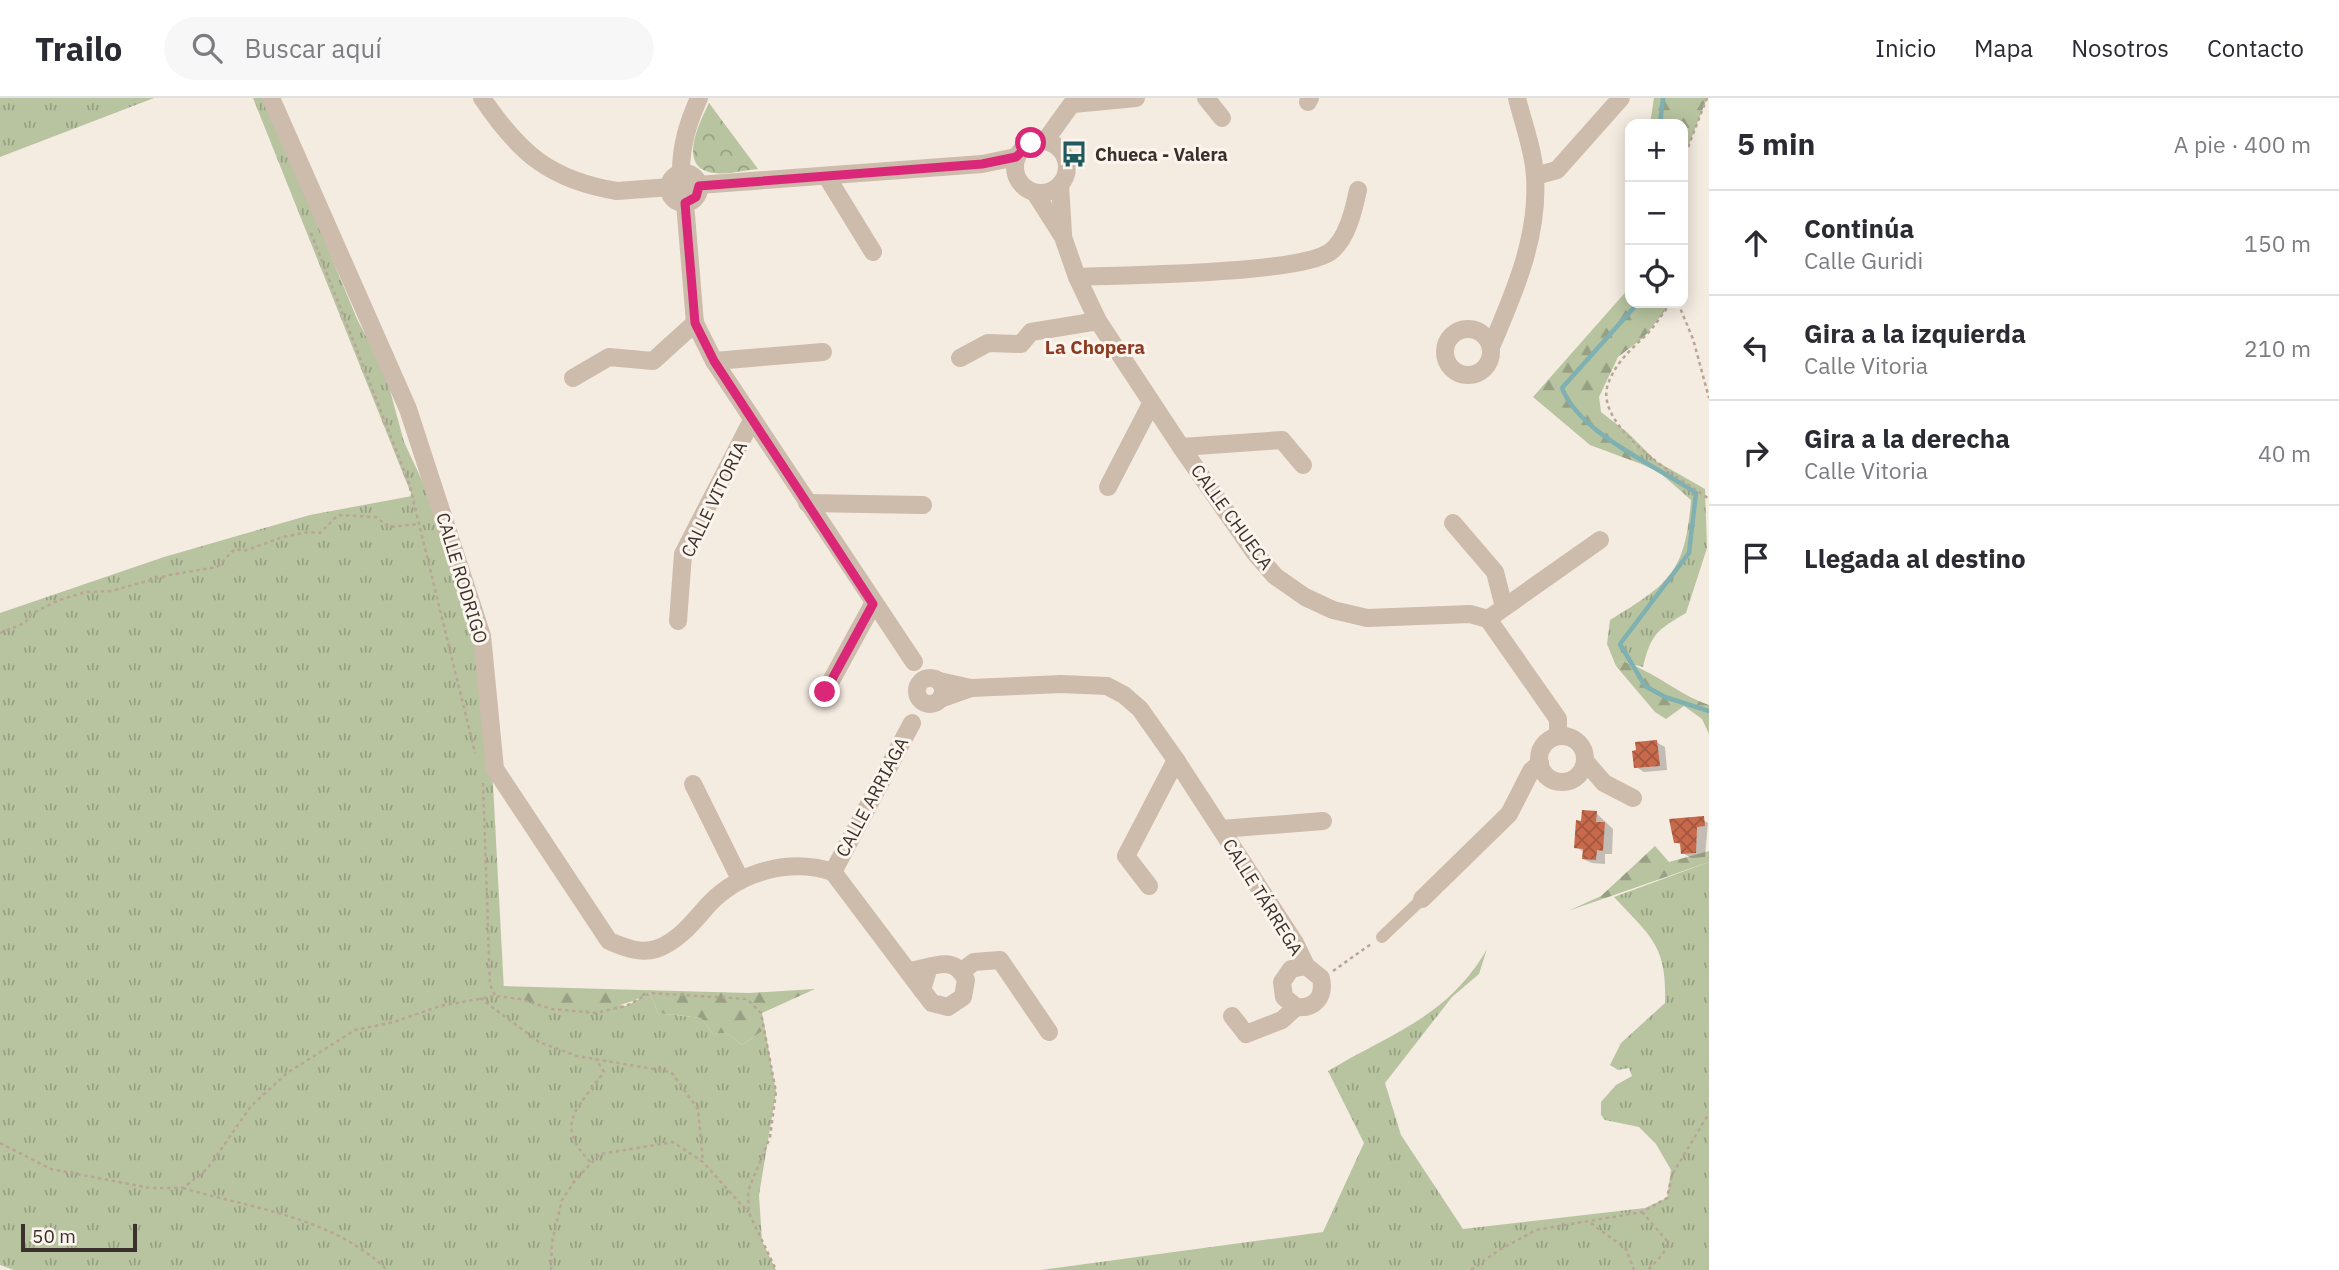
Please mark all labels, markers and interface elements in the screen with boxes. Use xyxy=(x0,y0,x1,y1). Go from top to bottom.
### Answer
search box xyxy=(164,17,654,80)
text: Trailo xyxy=(35,27,122,70)
icon: search xyxy=(188,29,226,67)
text: Buscar aquí xyxy=(244,31,382,65)
text: Inicio xyxy=(1875,32,1936,64)
text: Mapa xyxy=(1974,32,2033,64)
text: Nosotros xyxy=(2071,32,2169,64)
text: Contacto xyxy=(2207,32,2304,64)
map controls xyxy=(1625,119,1688,308)
button: + xyxy=(1625,119,1688,182)
text: 5 min xyxy=(1737,124,1815,163)
route start xyxy=(1015,127,1046,158)
text: A pie · 400 m xyxy=(2174,129,2311,159)
bus stop icon: Chueca - Valera xyxy=(1059,139,1089,169)
place label: Chueca - Valera xyxy=(1095,143,1228,166)
button: − xyxy=(1625,182,1688,245)
text: Continúa xyxy=(1804,211,1914,245)
icon: ahead xyxy=(1737,224,1775,262)
text: 150 m xyxy=(2244,228,2311,258)
button: locate xyxy=(1625,245,1688,308)
text: Calle Guridi xyxy=(1804,245,1923,275)
text: Gira a la izquierda xyxy=(1804,316,2026,350)
icon: left xyxy=(1737,329,1775,367)
text: 210 m xyxy=(2244,333,2311,363)
district label: La Chopera xyxy=(1045,335,1145,359)
text: Calle Vitoria xyxy=(1804,350,1928,380)
text: Gira a la derecha xyxy=(1804,421,2010,455)
icon: right xyxy=(1737,434,1775,472)
street label: CALLE VITORIA xyxy=(676,437,752,561)
text: 40 m xyxy=(2258,438,2311,468)
text: Calle Vitoria xyxy=(1804,455,1928,485)
street label: CALLE CHUECA xyxy=(1186,460,1278,575)
street label: CALLE RODRIGO xyxy=(431,510,493,646)
icon: arrive xyxy=(1737,539,1775,577)
text: Llegada al destino xyxy=(1804,541,2026,575)
route end xyxy=(809,676,840,707)
street label: CALLE ARRIAGA xyxy=(831,733,913,861)
street label: CALLE TÁRREGA xyxy=(1218,834,1308,960)
scale bar xyxy=(21,1221,136,1253)
text: 50 m xyxy=(32,1224,76,1248)

